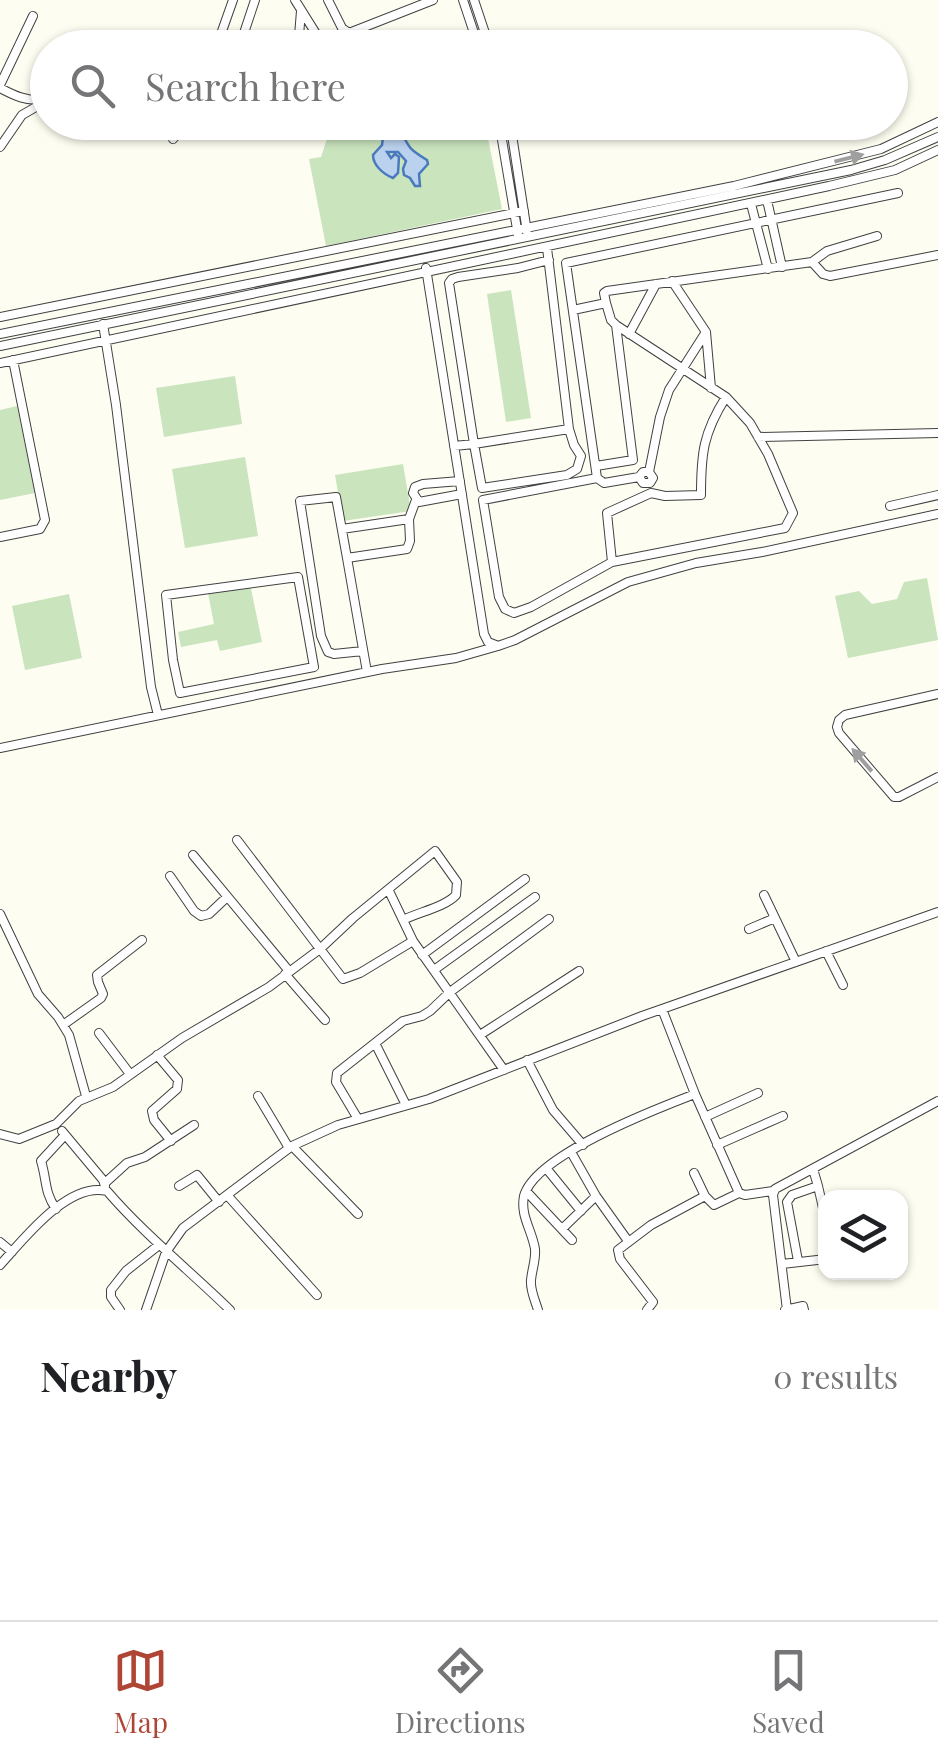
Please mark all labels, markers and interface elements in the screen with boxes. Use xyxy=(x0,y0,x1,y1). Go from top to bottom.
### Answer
search box xyxy=(30,30,908,140)
icon: search xyxy=(65,58,120,113)
text: Search here xyxy=(145,60,346,111)
one-way arrow xyxy=(834,150,865,165)
one-way arrow xyxy=(852,748,874,773)
map controls xyxy=(818,1190,908,1280)
button: layers xyxy=(818,1190,908,1280)
text: Nearby xyxy=(40,1347,177,1403)
text: 0 results xyxy=(773,1354,898,1397)
tab: Map xyxy=(113,1643,168,1740)
tab: Directions xyxy=(395,1643,526,1740)
tab: Saved xyxy=(752,1643,825,1740)

